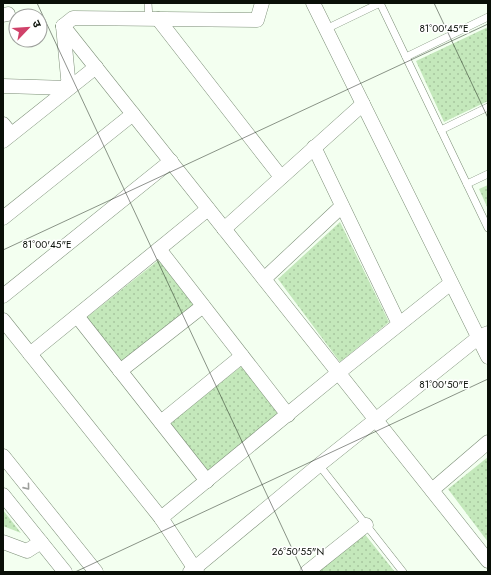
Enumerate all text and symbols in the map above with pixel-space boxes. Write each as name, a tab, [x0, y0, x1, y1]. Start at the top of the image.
north arrow	[8, 8, 48, 48]
text: उ	[28, 17, 46, 31]
text: 81°00'45"E	[419, 21, 469, 36]
text: 81°00'45"E	[22, 237, 72, 252]
text: 81°00'50"E	[419, 377, 469, 392]
one-way arrow	[23, 482, 30, 489]
text: 26°50'55"N	[272, 544, 324, 559]

